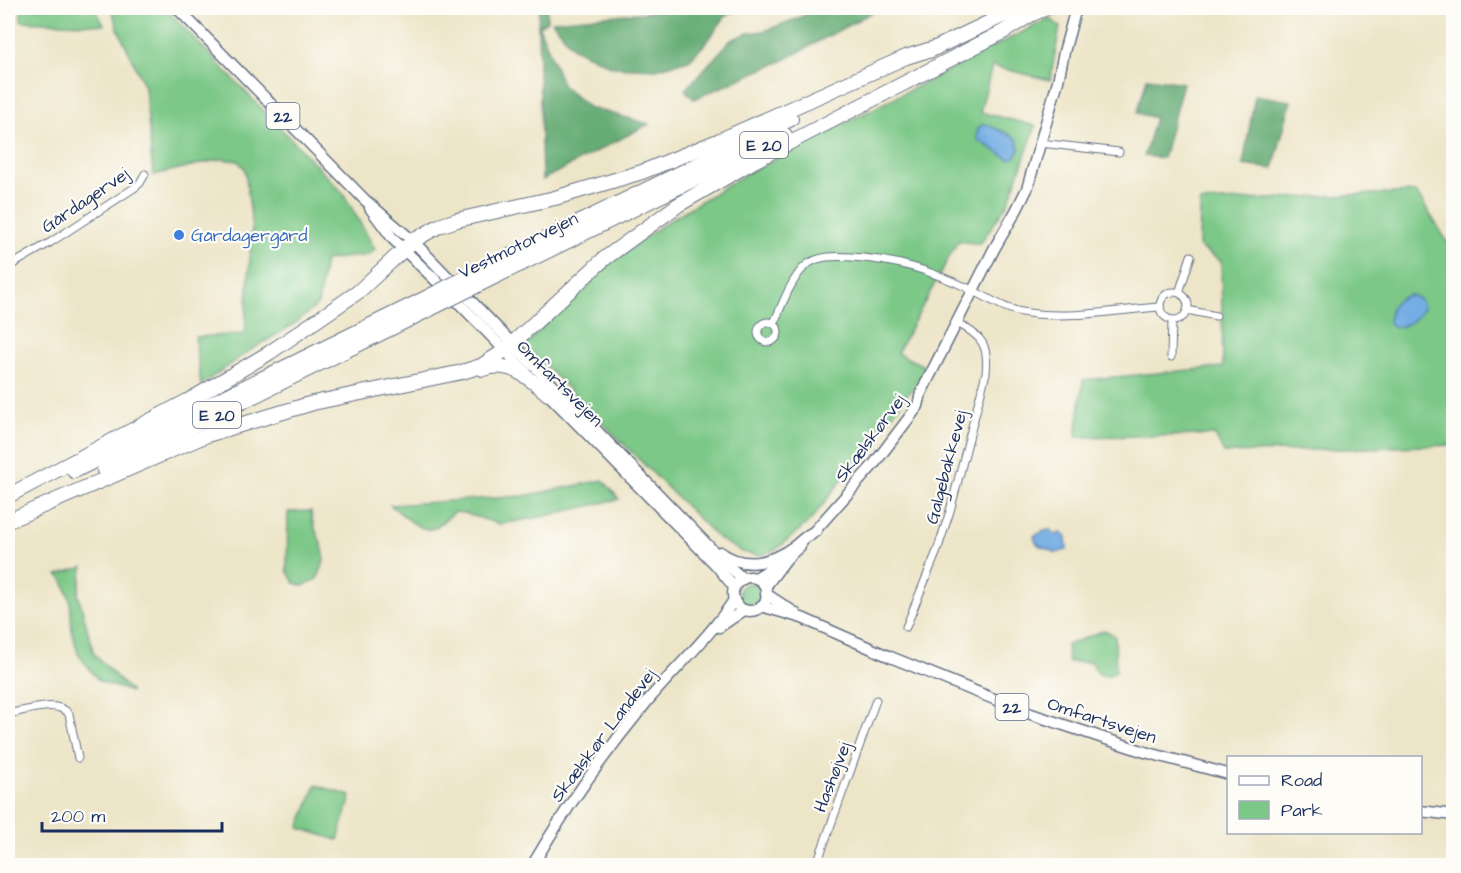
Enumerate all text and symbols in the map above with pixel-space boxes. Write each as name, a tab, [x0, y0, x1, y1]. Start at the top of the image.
road number: 22	[266, 103, 300, 129]
road number: E 20	[740, 132, 788, 158]
street label: Gårdagervej	[36, 161, 135, 240]
street label: Vestmotorvejen	[454, 206, 582, 285]
place label: Gårdagergård	[191, 223, 308, 249]
marker: Gårdagergård	[172, 228, 186, 242]
street label: Omfartsvejen	[511, 335, 608, 432]
street label: Skælskørvej	[829, 388, 912, 488]
road number: E 20	[193, 402, 241, 428]
street label: Galgebakkevej	[919, 407, 975, 527]
street label: Skælskør Landevej	[545, 663, 662, 807]
street label: Omfartsvejen	[1044, 691, 1160, 750]
road number: 22	[996, 694, 1028, 720]
street label: Hashøjvej	[808, 738, 858, 816]
legend	[1227, 756, 1422, 834]
text: Road	[1281, 768, 1322, 793]
scale bar	[42, 795, 222, 833]
text: Park	[1281, 798, 1323, 823]
text: 200 m	[51, 804, 105, 829]

